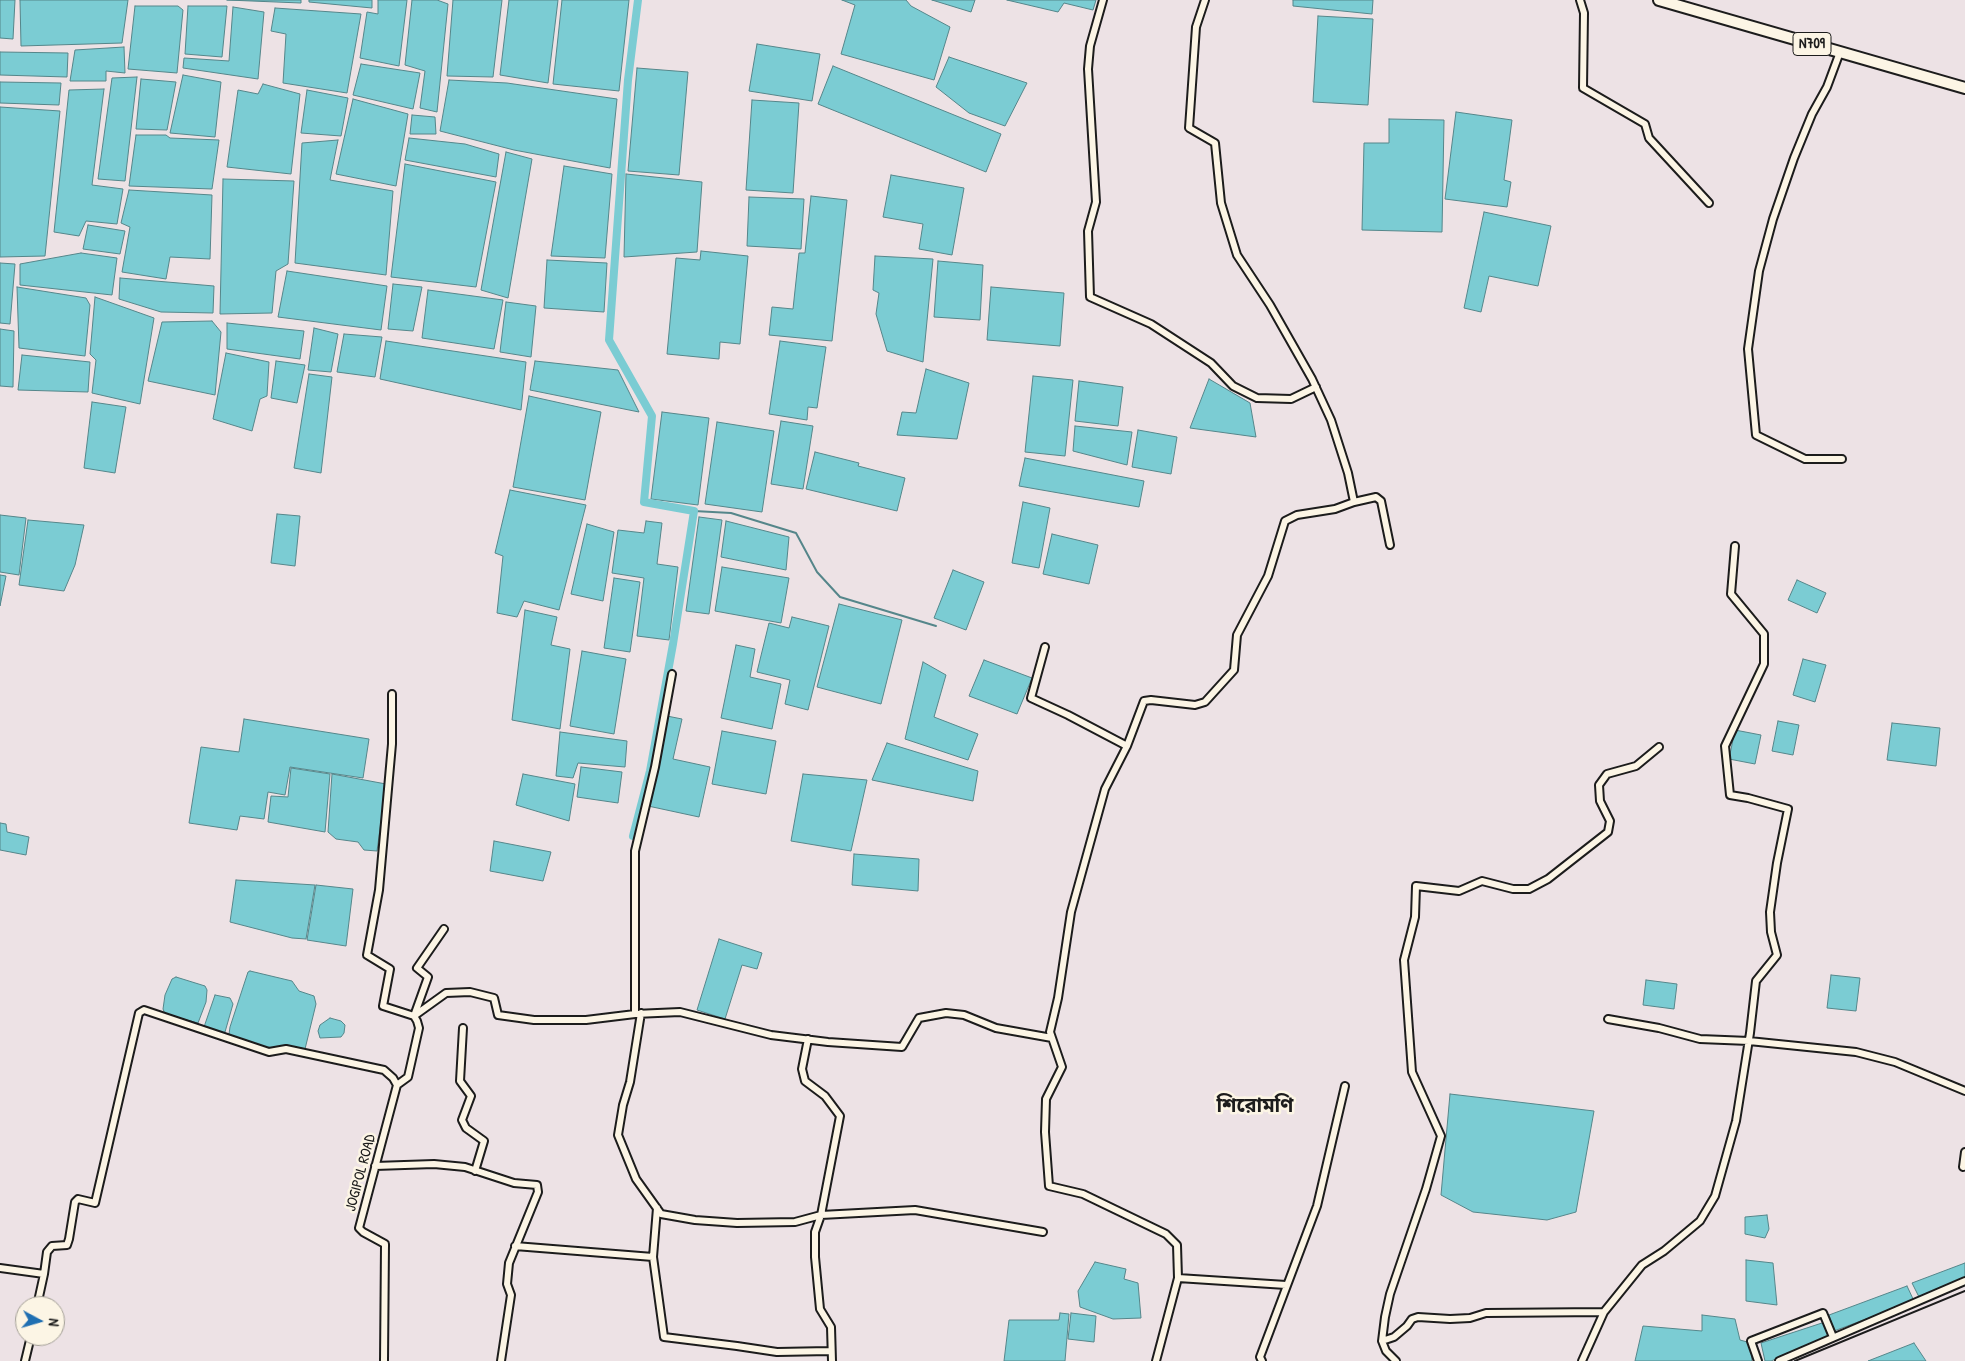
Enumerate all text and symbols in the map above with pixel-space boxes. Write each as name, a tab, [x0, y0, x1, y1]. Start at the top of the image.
road number: N709	[1793, 33, 1831, 56]
district label: শিরোমণি	[1217, 1095, 1293, 1119]
street label: JOGIPOL ROAD	[342, 1133, 380, 1213]
north arrow	[15, 1296, 65, 1346]
text: N	[45, 1318, 64, 1327]

